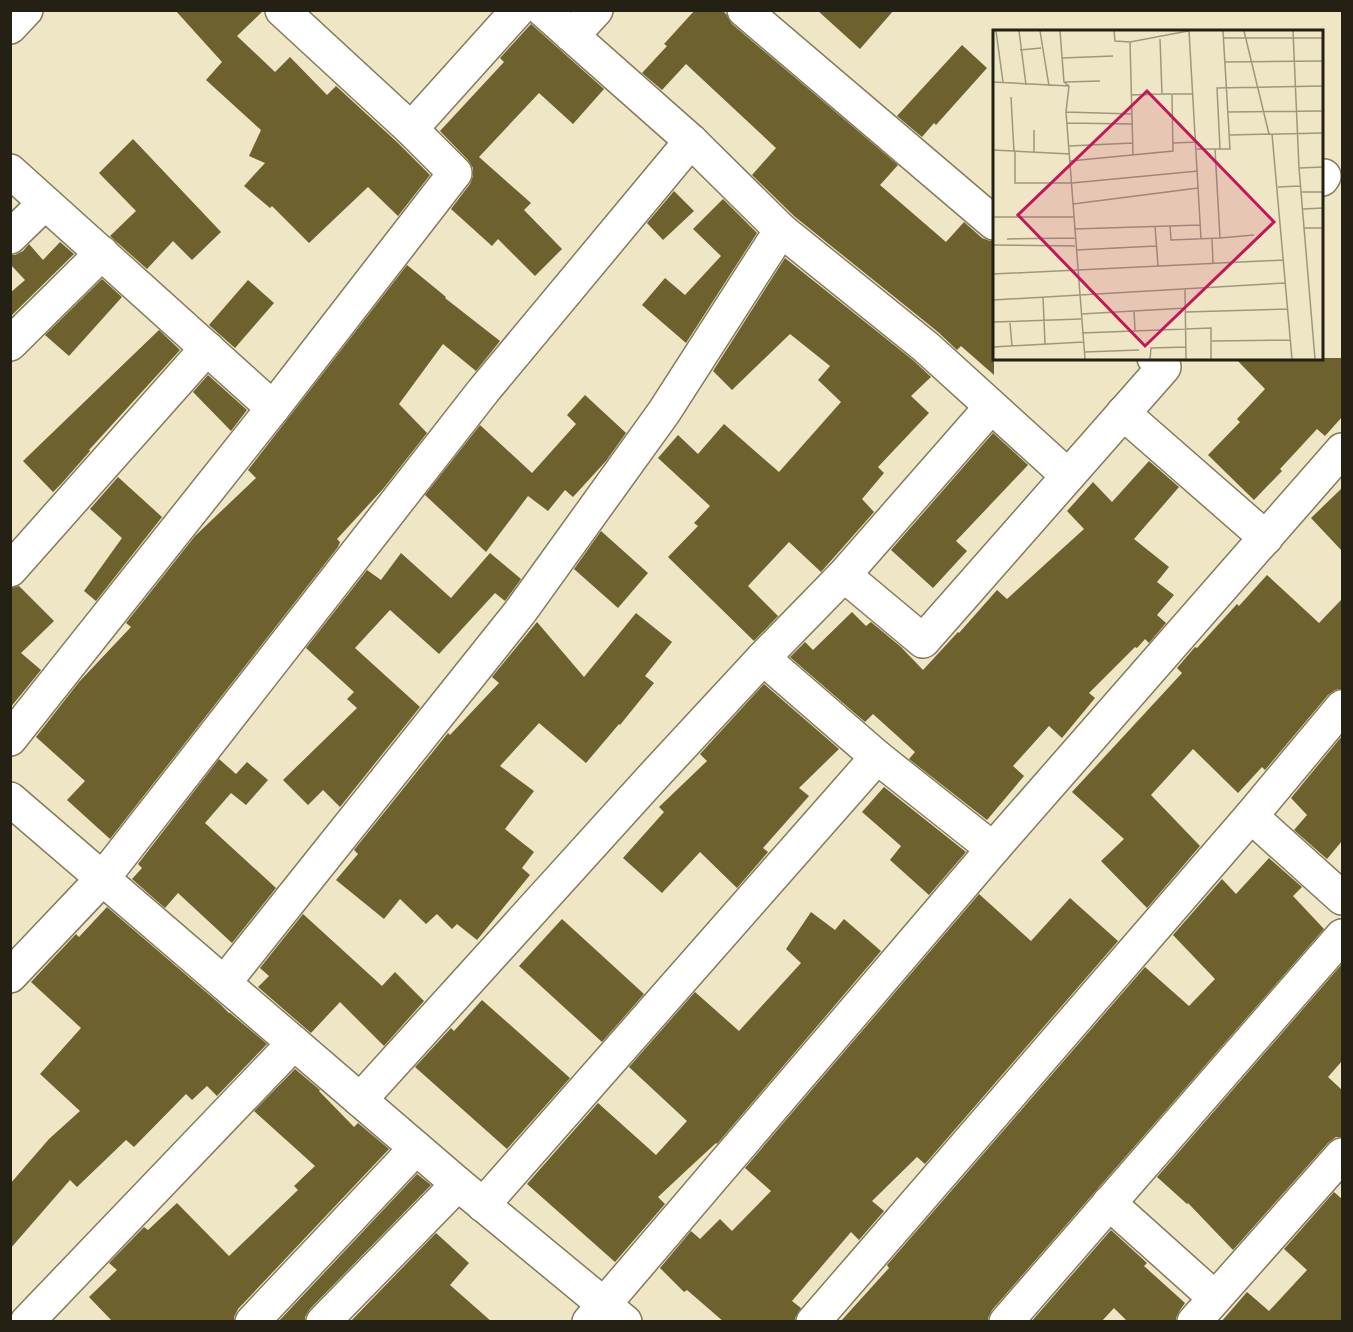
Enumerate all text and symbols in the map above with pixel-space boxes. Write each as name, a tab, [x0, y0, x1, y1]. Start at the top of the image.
inset map	[993, 30, 1323, 360]

